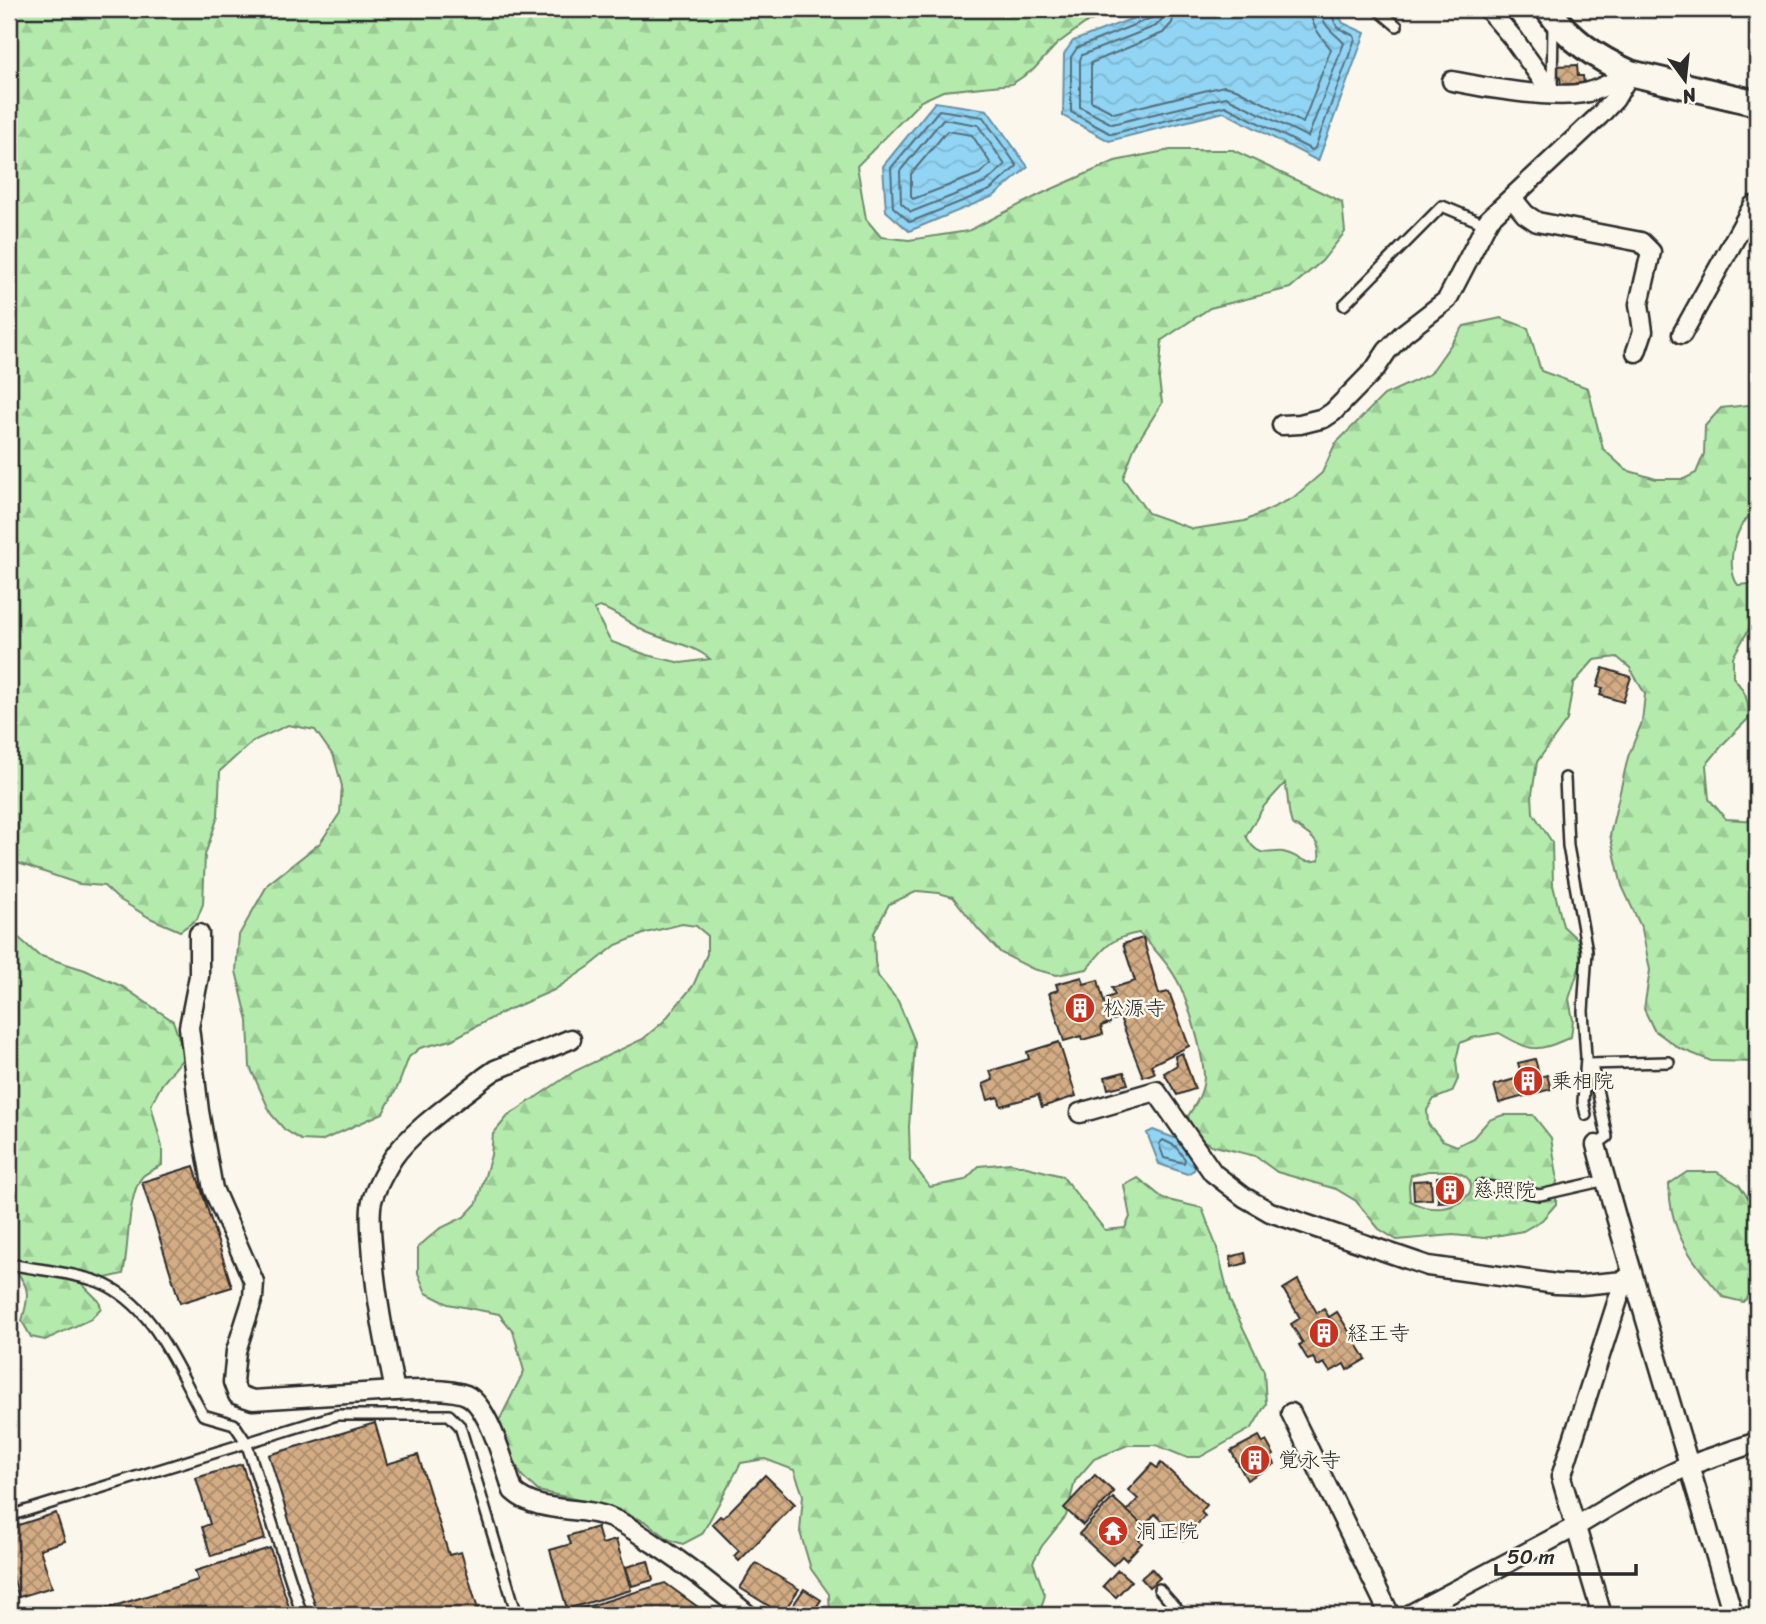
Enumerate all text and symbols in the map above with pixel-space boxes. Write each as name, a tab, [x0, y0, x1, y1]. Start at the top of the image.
north arrow	[1650, 46, 1720, 116]
text: N	[1678, 78, 1701, 114]
place label: 松源寺	[1103, 989, 1166, 1027]
building icon: 松源寺	[1063, 991, 1097, 1025]
place label: 乗相院	[1551, 1062, 1614, 1100]
building icon: 乗相院	[1511, 1064, 1545, 1098]
place label: 慈照院	[1473, 1171, 1536, 1209]
building icon: 慈照院	[1433, 1173, 1467, 1207]
place label: 経王寺	[1347, 1314, 1410, 1352]
building icon: 経王寺	[1307, 1316, 1341, 1350]
place label: 覚永寺	[1278, 1441, 1341, 1479]
building icon: 覚永寺	[1238, 1443, 1272, 1477]
place label: 洞正院	[1136, 1512, 1199, 1550]
temple icon: 洞正院	[1096, 1514, 1130, 1548]
scale bar	[1496, 1533, 1636, 1577]
text: 50 m	[1507, 1538, 1555, 1576]

